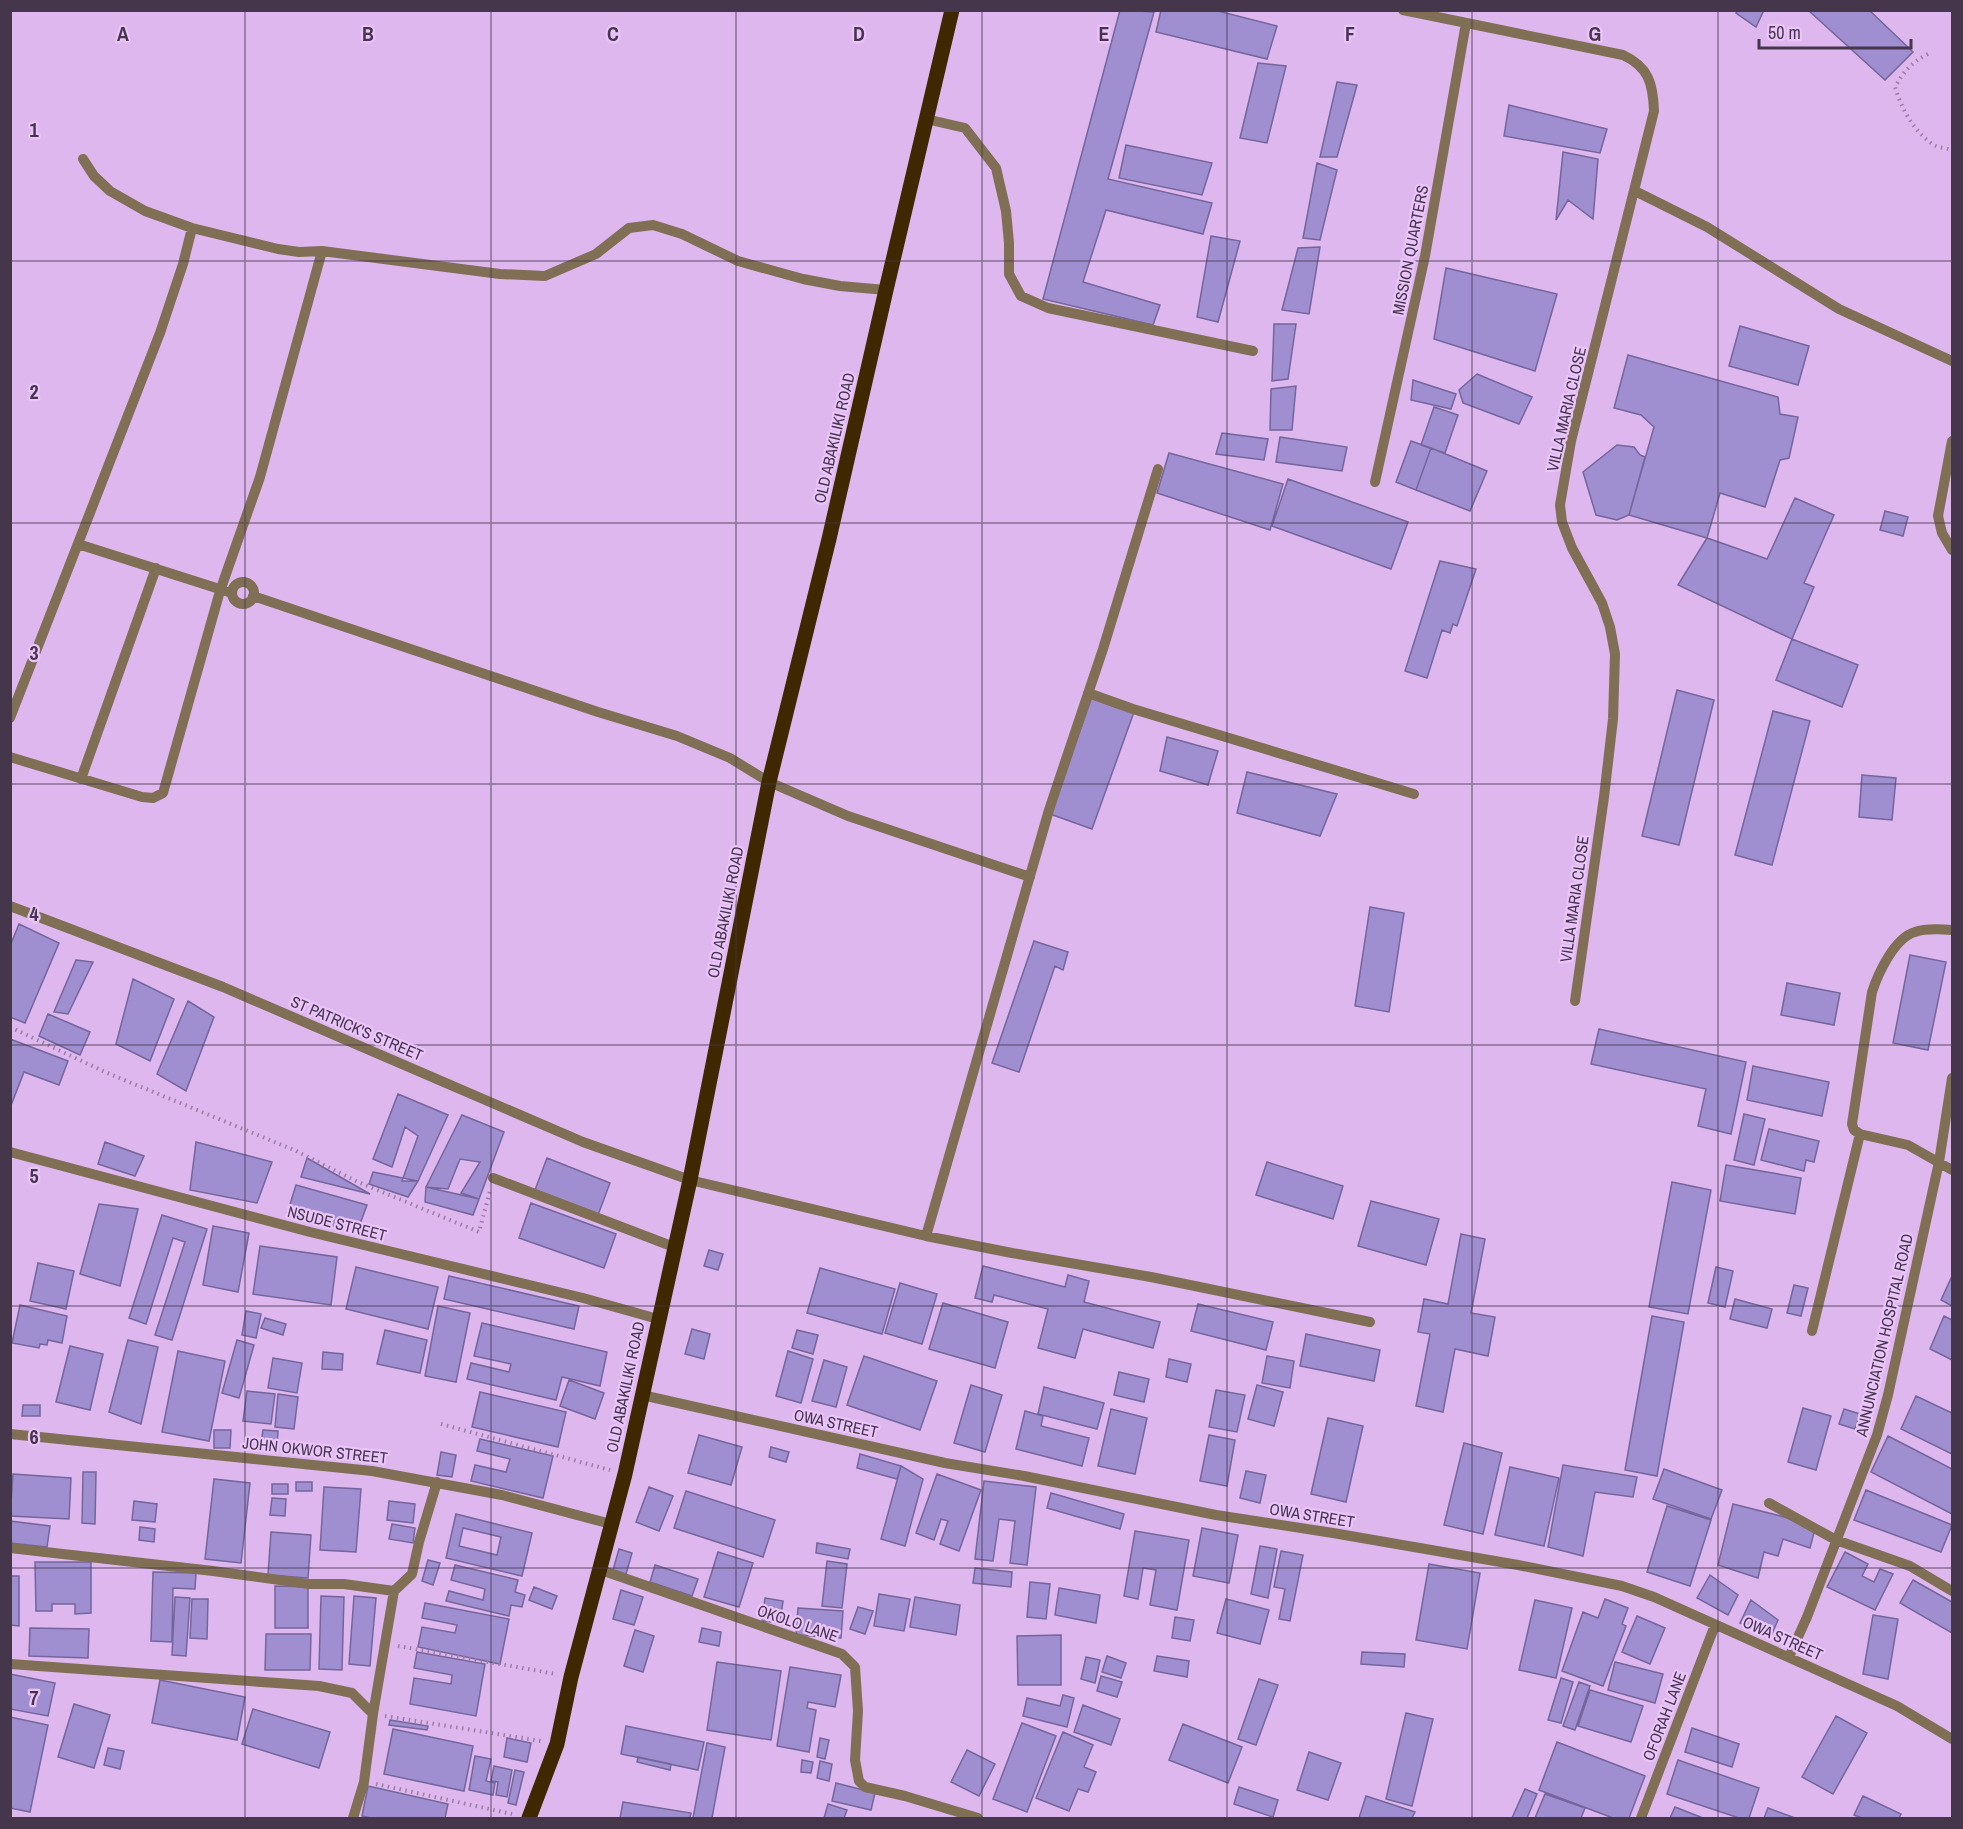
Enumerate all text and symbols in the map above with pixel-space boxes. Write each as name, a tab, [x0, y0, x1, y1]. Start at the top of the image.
scale bar	[1759, 12, 1910, 50]
text: A	[117, 20, 129, 47]
text: B	[362, 20, 374, 47]
text: C	[607, 20, 619, 47]
text: D	[853, 20, 865, 47]
text: E	[1099, 20, 1110, 47]
text: F	[1345, 20, 1355, 47]
text: G	[1589, 20, 1601, 47]
text: 50 m	[1768, 20, 1801, 45]
text: 1	[29, 116, 39, 143]
street label: MISSION QUARTERS	[1387, 183, 1433, 317]
street label: VILLA MARIA CLOSE	[1541, 344, 1591, 474]
street label: OLD ABAKILIKI ROAD	[808, 371, 860, 505]
text: 2	[29, 378, 39, 405]
text: 3	[29, 639, 39, 666]
street label: VILLA MARIA CLOSE	[1554, 834, 1594, 964]
street label: OLD ABAKILIKI ROAD	[701, 844, 749, 980]
text: 4	[29, 900, 39, 927]
street label: ST PATRICK'S STREET	[287, 990, 427, 1066]
text: 5	[29, 1162, 39, 1189]
street label: NSUDE STREET	[285, 1200, 389, 1246]
street label: ANNUNCIATION HOSPITAL ROAD	[1850, 1231, 1918, 1440]
street label: OLD ABAKILIKI ROAD	[600, 1319, 650, 1455]
street label: OWA STREET	[792, 1403, 880, 1443]
text: 6	[29, 1423, 39, 1450]
street label: JOHN OKWOR STREET	[241, 1431, 389, 1469]
street label: OWA STREET	[1268, 1497, 1356, 1533]
street label: OKOLO LANE	[754, 1599, 842, 1647]
street label: OWA STREET	[1739, 1611, 1827, 1665]
street label: OFORAH LANE	[1637, 1668, 1691, 1764]
text: 7	[29, 1684, 39, 1711]

